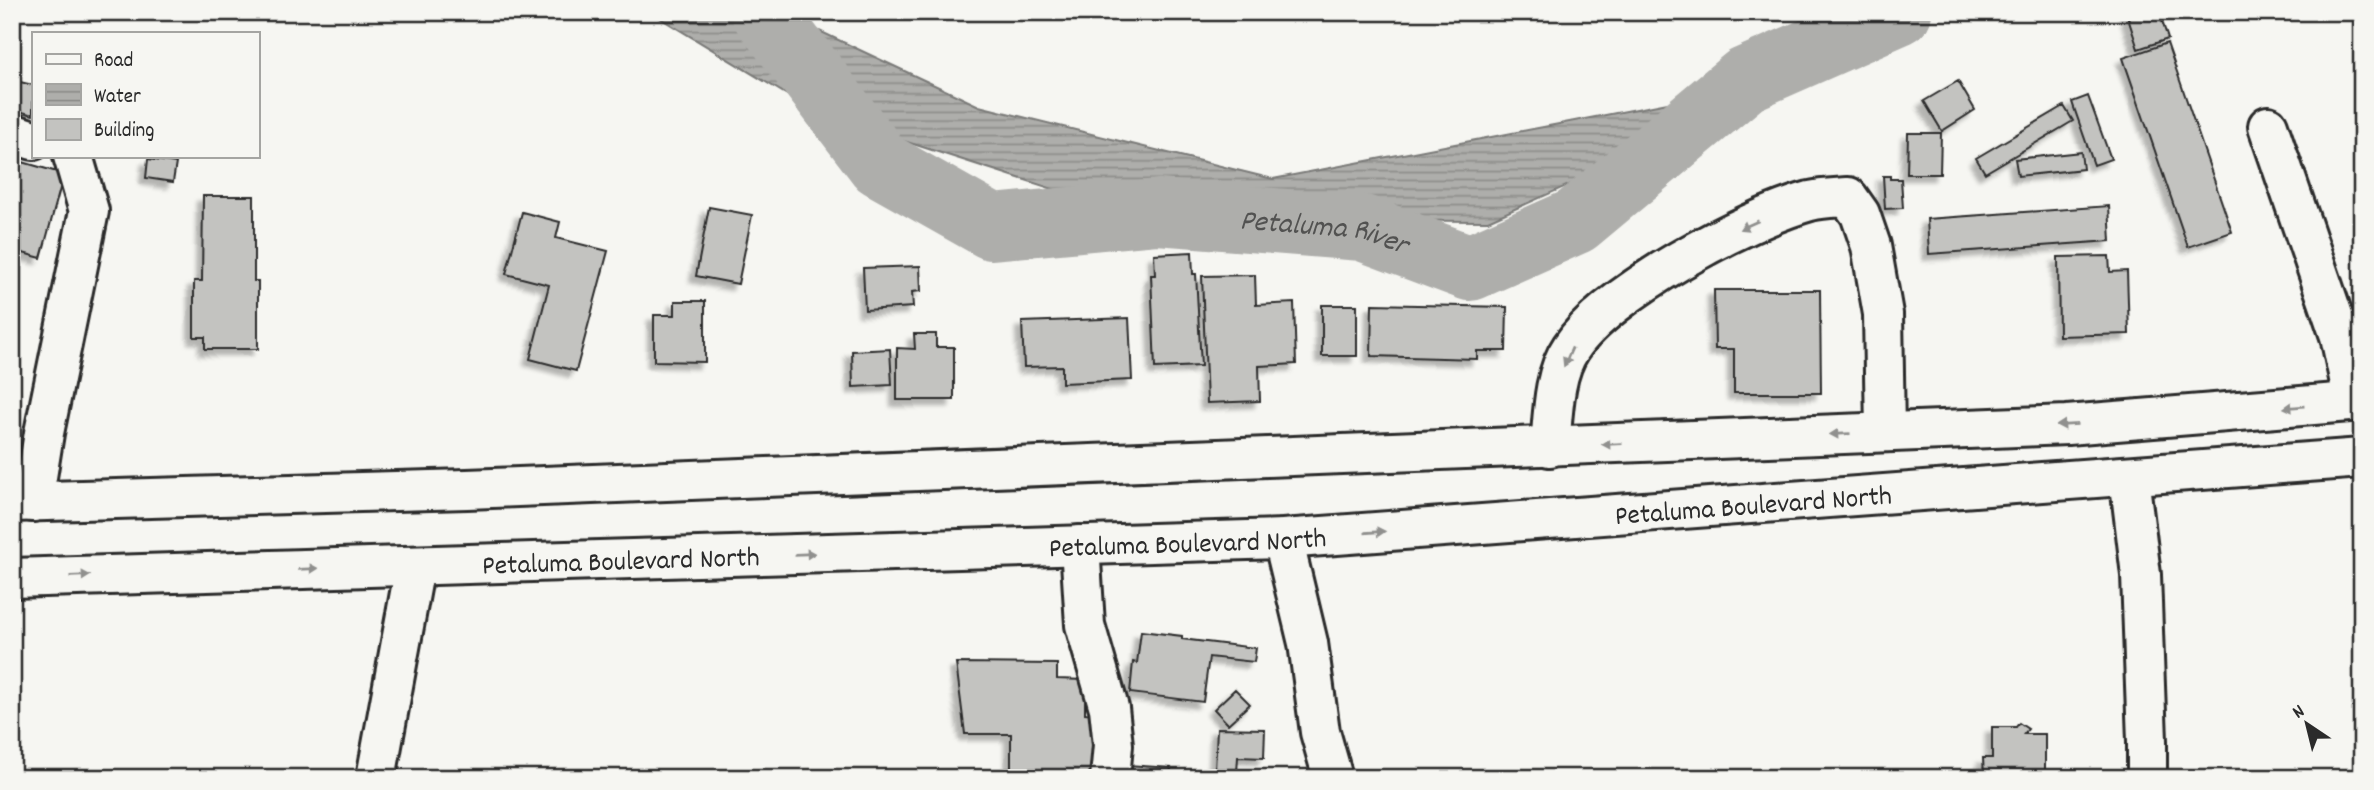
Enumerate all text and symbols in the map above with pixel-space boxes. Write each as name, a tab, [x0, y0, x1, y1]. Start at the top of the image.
legend	[32, 32, 259, 158]
text: Road	[94, 47, 133, 77]
text: Water	[94, 83, 141, 113]
text: Building	[94, 117, 154, 147]
water label: Petaluma River	[1238, 201, 1416, 270]
one-way arrow	[1738, 220, 1759, 231]
one-way arrow	[1562, 347, 1574, 367]
one-way arrow	[2283, 402, 2305, 413]
one-way arrow	[2056, 420, 2078, 431]
one-way arrow	[1828, 429, 1850, 440]
one-way arrow	[1601, 438, 1623, 449]
street label: Petaluma Boulevard North	[1614, 478, 1893, 539]
street label: Petaluma Boulevard North	[1048, 521, 1328, 571]
one-way arrow	[1364, 526, 1386, 537]
street label: Petaluma Boulevard North	[482, 540, 760, 589]
one-way arrow	[794, 548, 816, 560]
one-way arrow	[297, 564, 319, 575]
one-way arrow	[70, 570, 92, 582]
north arrow	[2272, 688, 2342, 758]
text: N	[2288, 699, 2311, 727]

